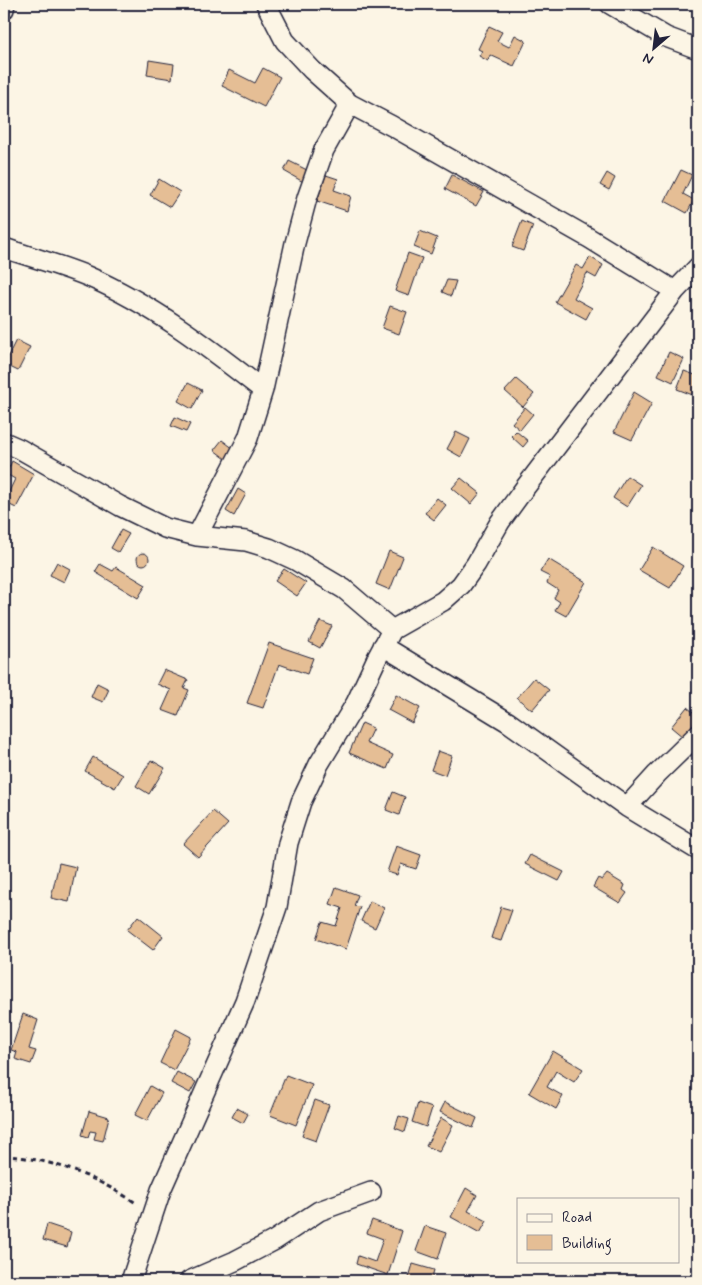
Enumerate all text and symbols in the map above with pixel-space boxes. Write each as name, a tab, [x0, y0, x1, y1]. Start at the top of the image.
north arrow	[630, 22, 680, 72]
text: N	[640, 48, 657, 69]
legend	[517, 1198, 680, 1262]
text: Road	[562, 1208, 592, 1228]
text: Building	[562, 1234, 612, 1255]

